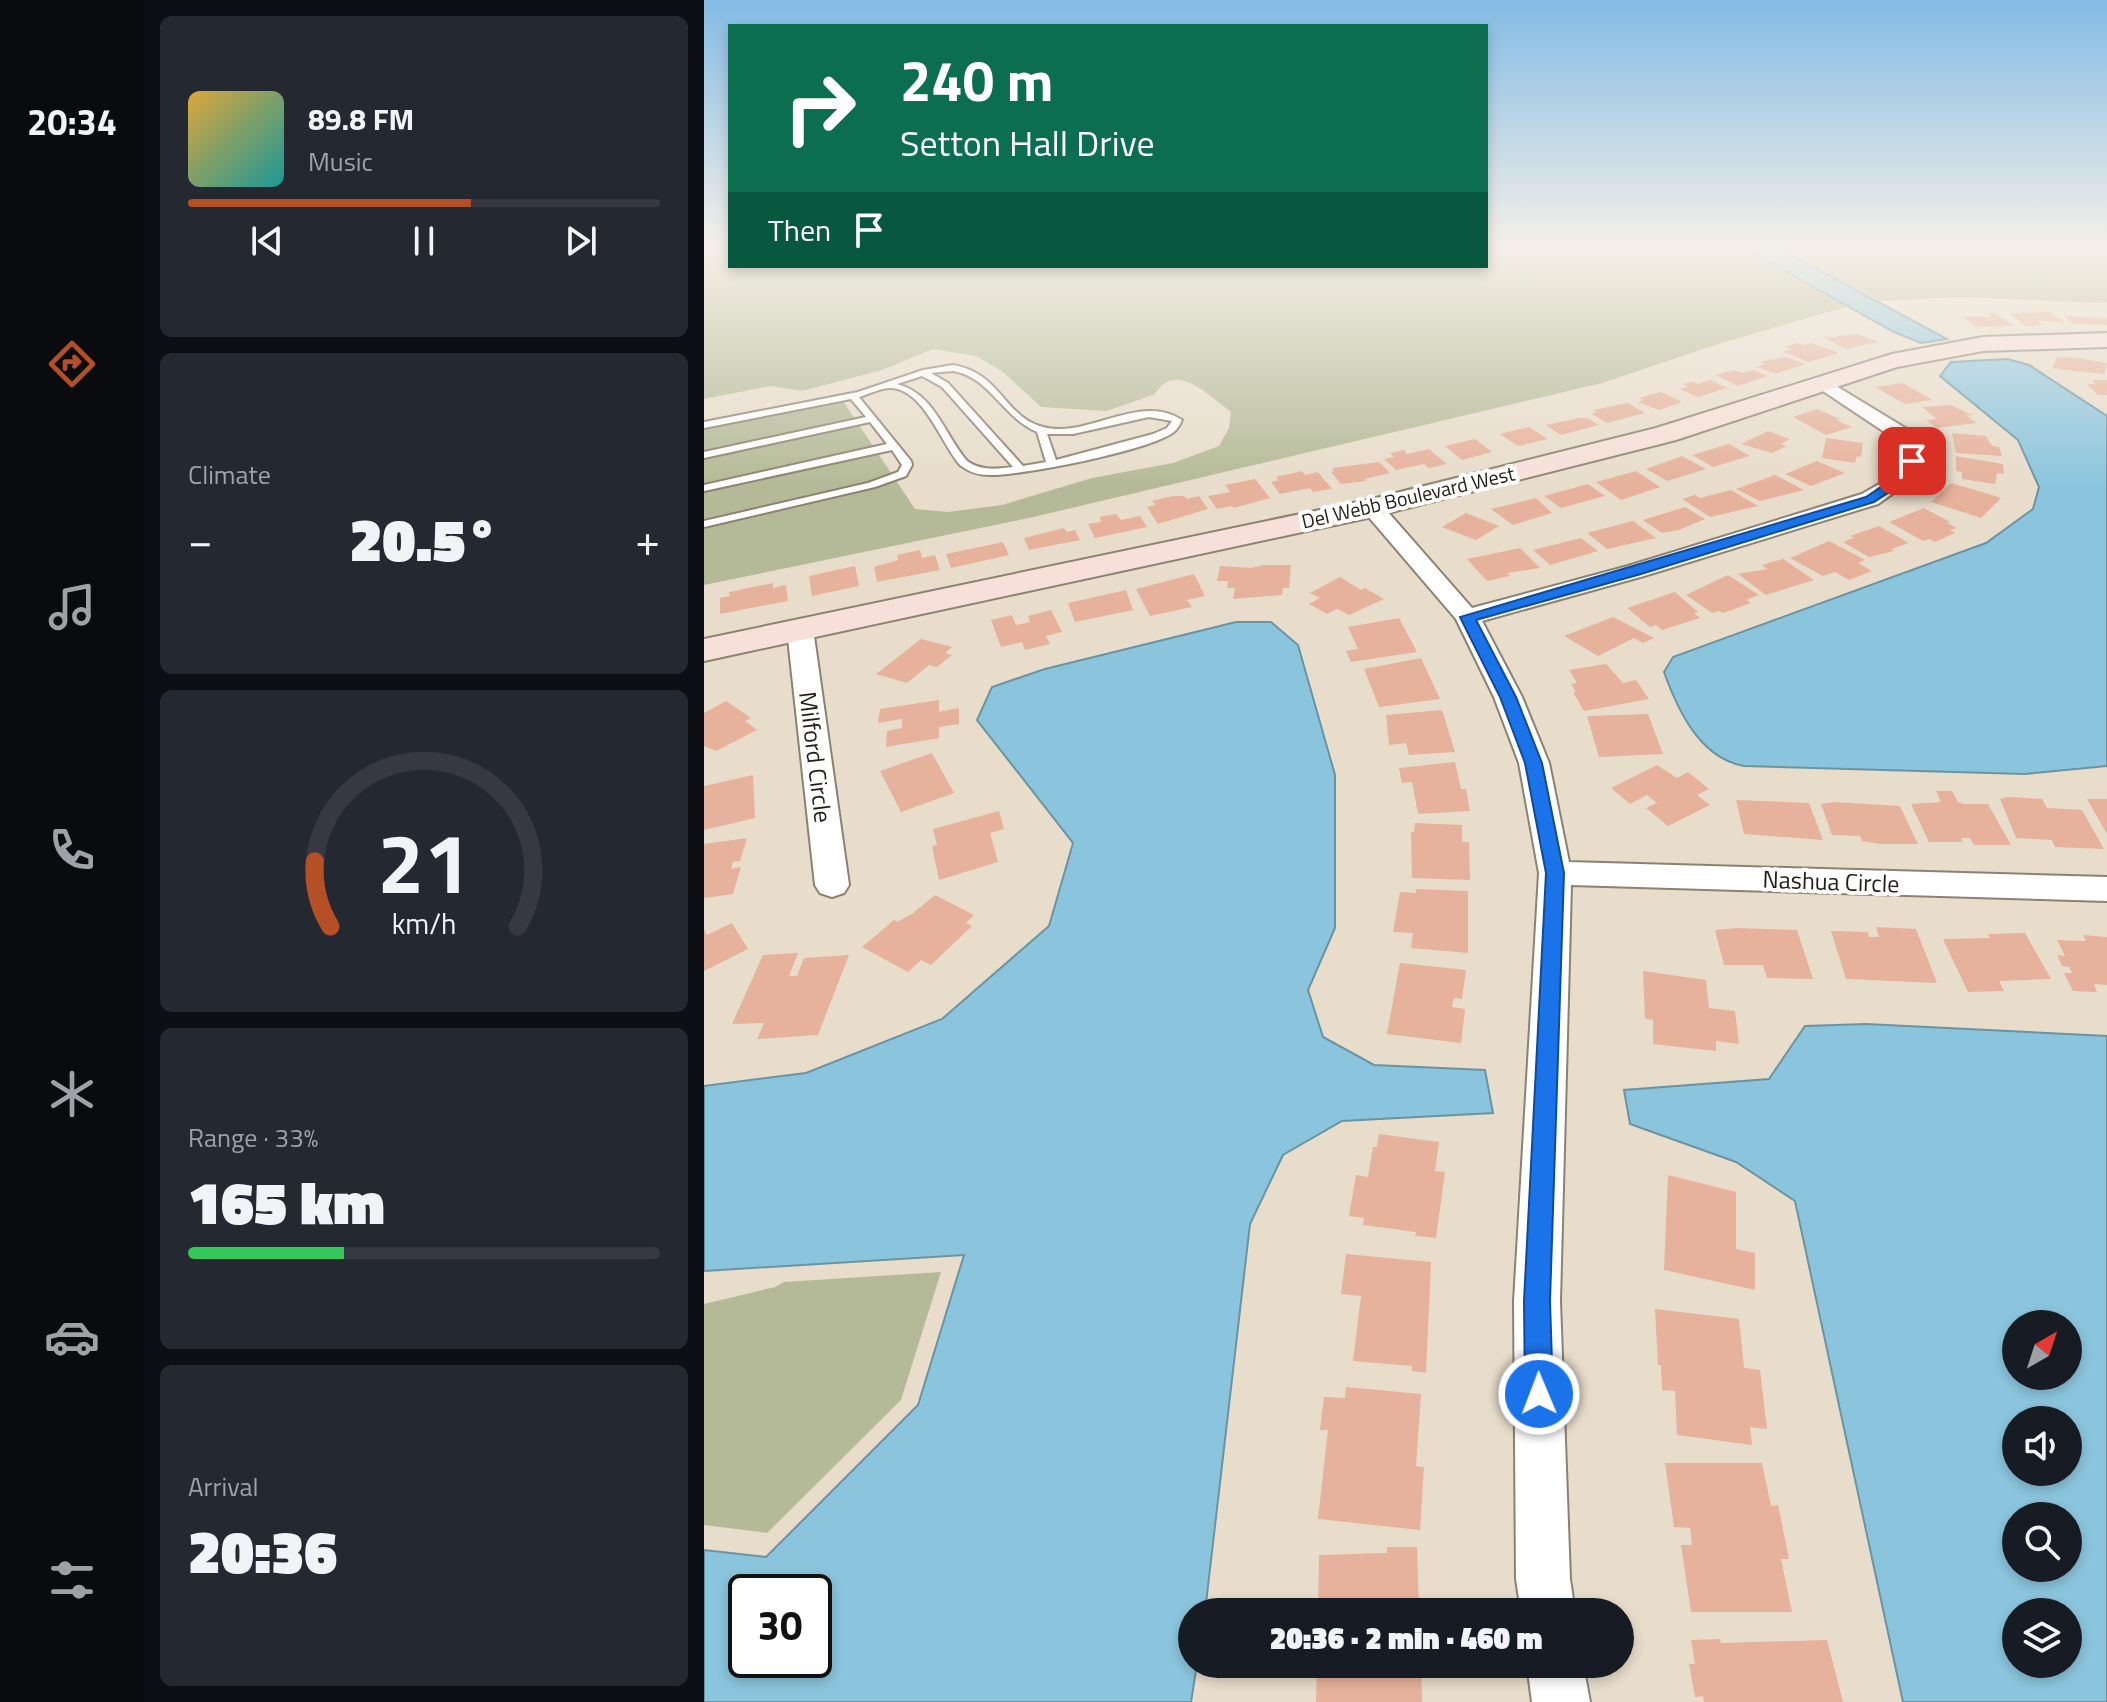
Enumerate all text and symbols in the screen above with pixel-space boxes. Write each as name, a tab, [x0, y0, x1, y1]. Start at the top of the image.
text: 240 m	[900, 38, 1053, 123]
icon: right	[768, 56, 872, 160]
text: 20:34	[27, 94, 117, 149]
text: 89.8 FM	[308, 96, 414, 142]
text: Setton Hall Drive	[900, 115, 1155, 170]
text: Music	[308, 142, 373, 181]
text: Then	[768, 207, 831, 253]
icon: arrive	[847, 208, 891, 252]
icon: previous	[245, 219, 289, 263]
icon: pause	[402, 219, 446, 263]
icon: next	[559, 219, 603, 263]
icon: directions	[44, 336, 100, 392]
pin	[1878, 427, 1946, 495]
icon: arrive	[1890, 439, 1934, 483]
text: Climate	[188, 455, 271, 494]
street label: Del Webb Boulevard West	[1298, 457, 1518, 537]
text: 20.5°	[350, 493, 498, 584]
text: −	[188, 506, 213, 573]
text: +	[635, 506, 660, 573]
icon: music	[44, 579, 100, 635]
street label: Milford Circle	[790, 689, 842, 825]
text: 21	[377, 799, 471, 925]
icon: phone	[44, 822, 100, 878]
street label: Nashua Circle	[1762, 861, 1900, 901]
text: km/h	[392, 902, 456, 945]
icon: climate	[44, 1066, 100, 1122]
text: Range · 33%	[188, 1118, 318, 1157]
text: 165 km	[188, 1156, 385, 1247]
icon: car	[44, 1309, 100, 1365]
north arrow	[2002, 1310, 2082, 1390]
map controls	[2002, 1310, 2082, 1678]
position arrow	[1497, 1352, 1581, 1436]
button: sound	[2002, 1406, 2082, 1486]
text: Arrival	[188, 1467, 259, 1506]
button: search	[2002, 1502, 2082, 1582]
text: 20:36	[188, 1505, 337, 1596]
icon: filters	[44, 1552, 100, 1608]
speed limit sign: 30	[728, 1574, 832, 1678]
button: layers	[2002, 1598, 2082, 1678]
text: 20:36 · 2 min · 460 m	[1270, 1615, 1542, 1661]

